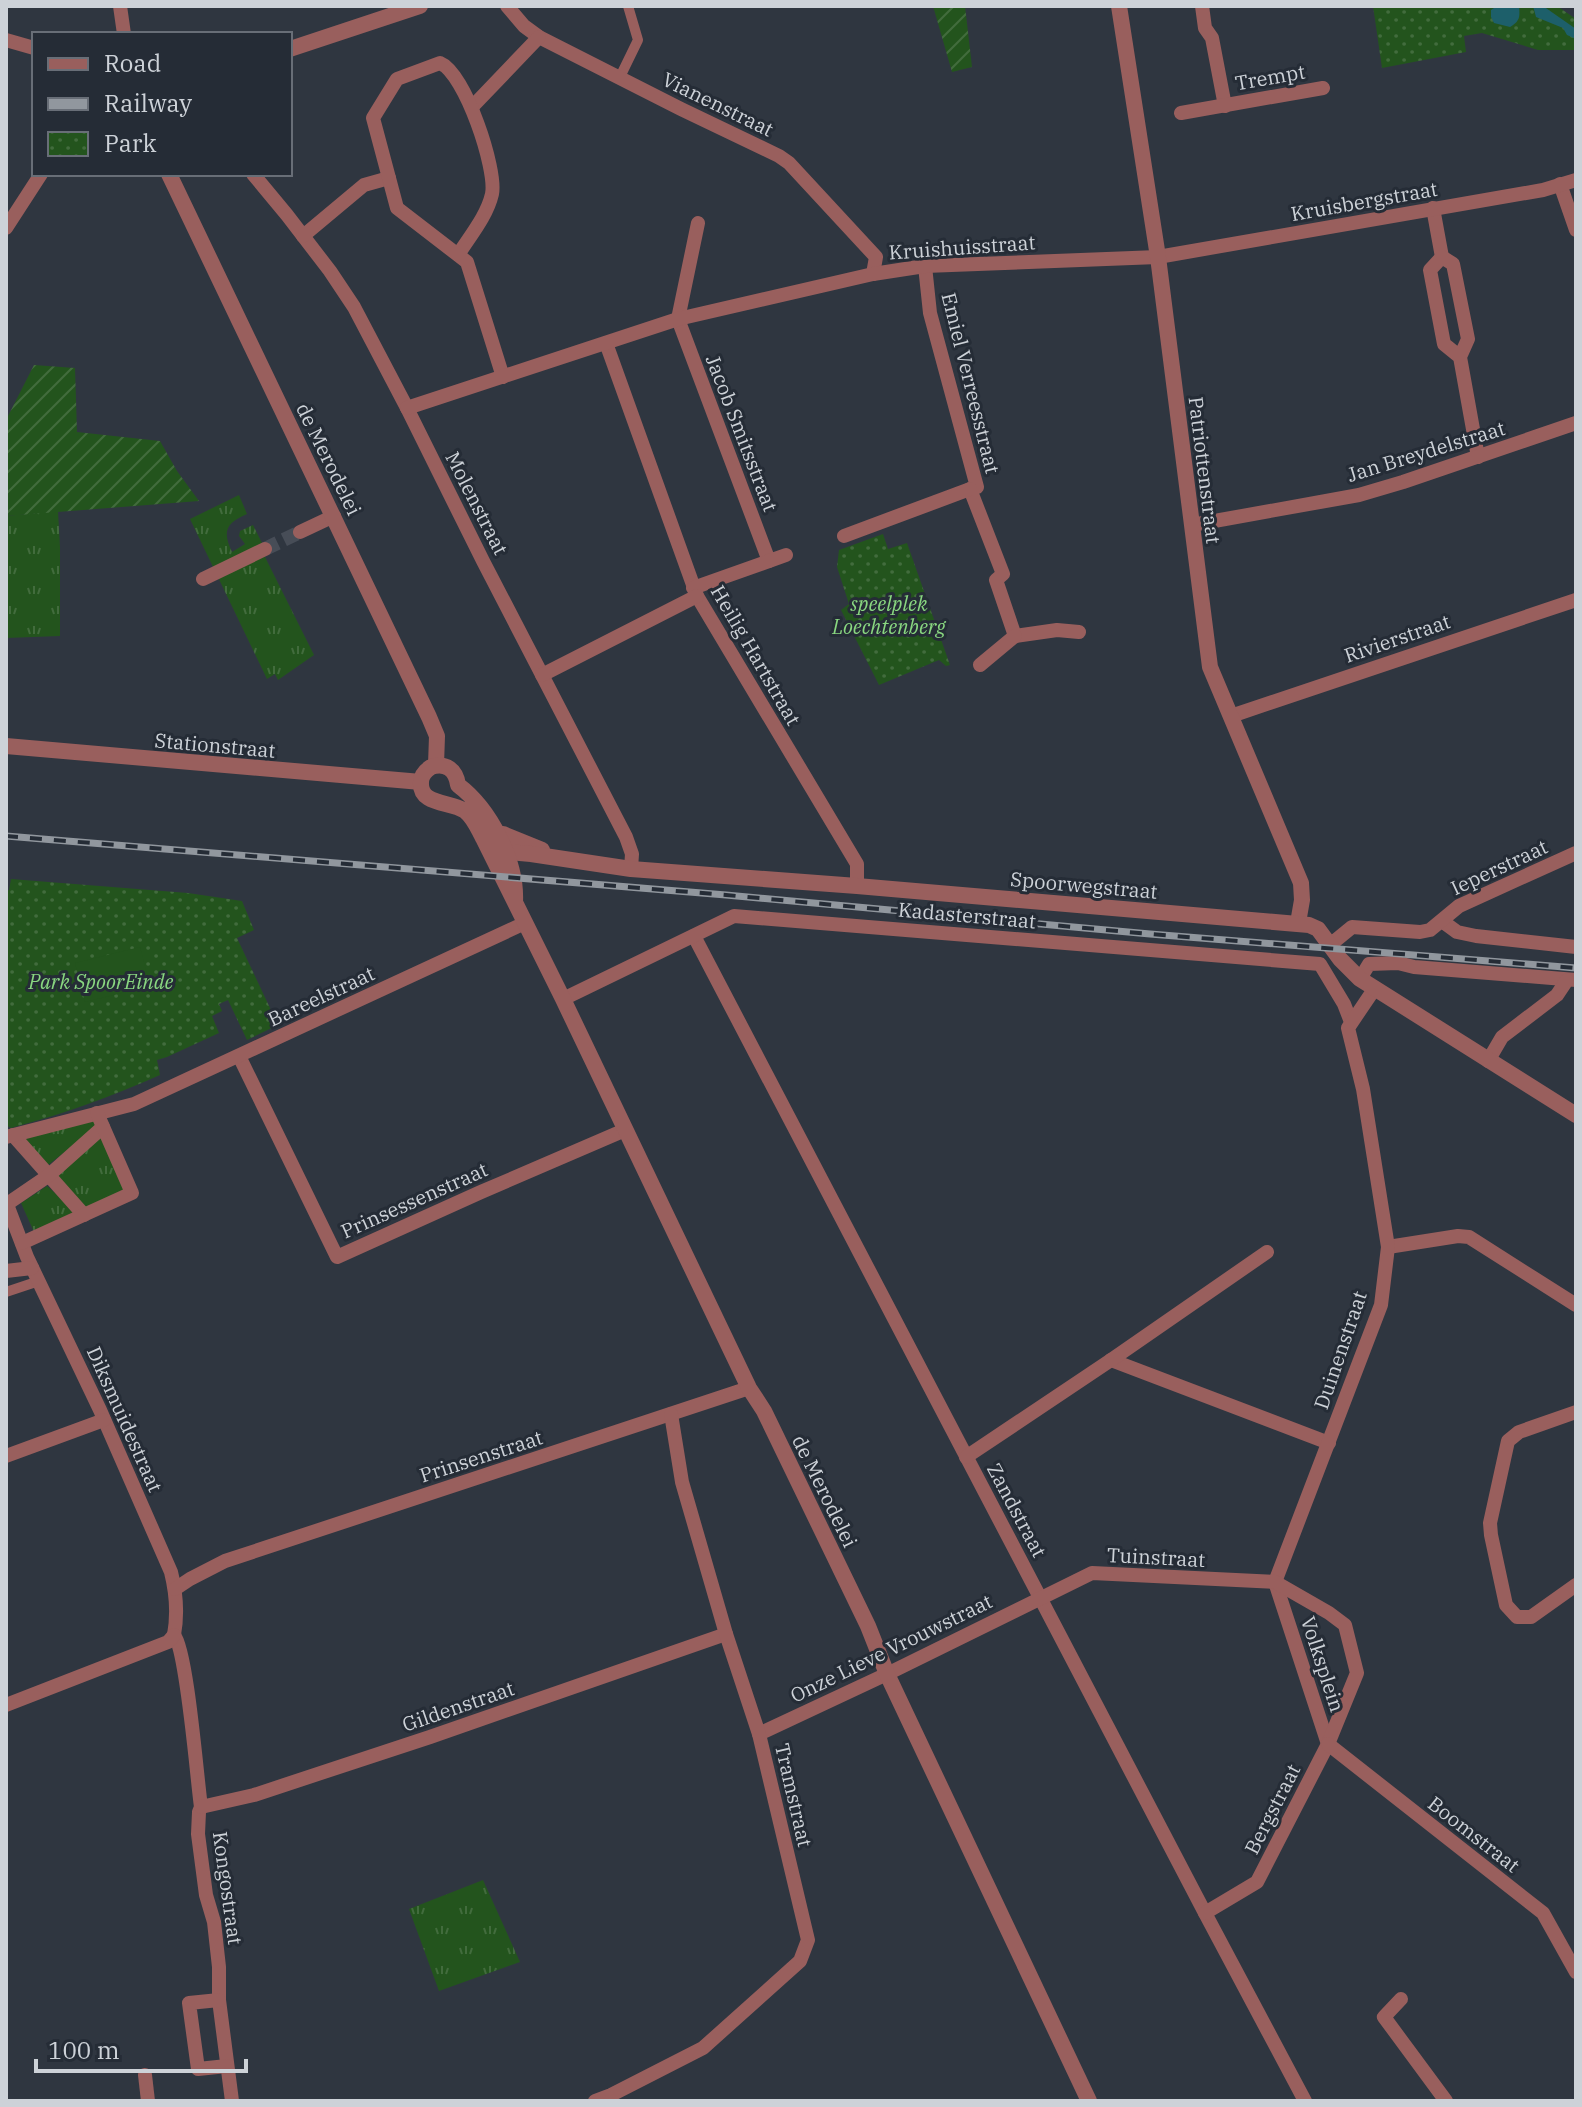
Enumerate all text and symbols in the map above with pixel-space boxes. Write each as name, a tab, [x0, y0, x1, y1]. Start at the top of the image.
legend	[32, 32, 292, 176]
text: Road	[104, 47, 161, 79]
street label: Trempt	[1233, 58, 1307, 96]
street label: Vianenstraat	[658, 65, 778, 143]
text: Railway	[104, 87, 192, 119]
text: Park	[104, 127, 156, 159]
street label: Kruisbergstraat	[1289, 175, 1439, 227]
street label: Kruishuisstraat	[888, 228, 1036, 266]
street label: Emiel Verreesstraat	[935, 290, 1007, 476]
street label: Jacob Smitsstraat	[700, 351, 784, 515]
street label: Patriottenstraat	[1183, 395, 1227, 545]
street label: de Merodelei	[290, 398, 368, 520]
street label: Jan Breydelstraat	[1344, 414, 1508, 488]
street label: Molenstraat	[439, 447, 515, 559]
street label: Heilig Hartstraat	[705, 580, 807, 730]
park label: speelplek Loechtenberg	[831, 590, 946, 640]
street label: Rivierstraat	[1340, 607, 1454, 669]
street label: Stationstraat	[153, 726, 277, 764]
street label: Ieperstraat	[1446, 833, 1552, 901]
street label: Spoorwegstraat	[1009, 865, 1159, 905]
street label: Kadasterstraat	[897, 896, 1037, 934]
street label: Bareelstraat	[263, 959, 379, 1033]
park label: Park SpoorEinde	[28, 968, 174, 995]
street label: Prinsessenstraat	[336, 1156, 492, 1244]
street label: Duinenstraat	[1307, 1287, 1373, 1413]
street label: Diksmuidestraat	[81, 1342, 169, 1496]
street label: Prinsenstraat	[416, 1423, 546, 1489]
street label: de Merodelei	[786, 1430, 864, 1552]
street label: Zandstraat	[981, 1458, 1053, 1562]
street label: Tuinstraat	[1106, 1541, 1206, 1573]
street label: Onze Lieve Vrouwstraat	[785, 1587, 997, 1709]
street label: Volksplein	[1295, 1613, 1351, 1715]
street label: Gildenstraat	[398, 1674, 518, 1738]
street label: Tramstraat	[769, 1740, 819, 1850]
street label: Bergstraat	[1238, 1759, 1306, 1859]
street label: Boomstraat	[1423, 1790, 1525, 1878]
street label: Kongostraat	[207, 1830, 249, 1946]
scale bar	[36, 2023, 246, 2073]
text: 100 m	[48, 2034, 120, 2066]

